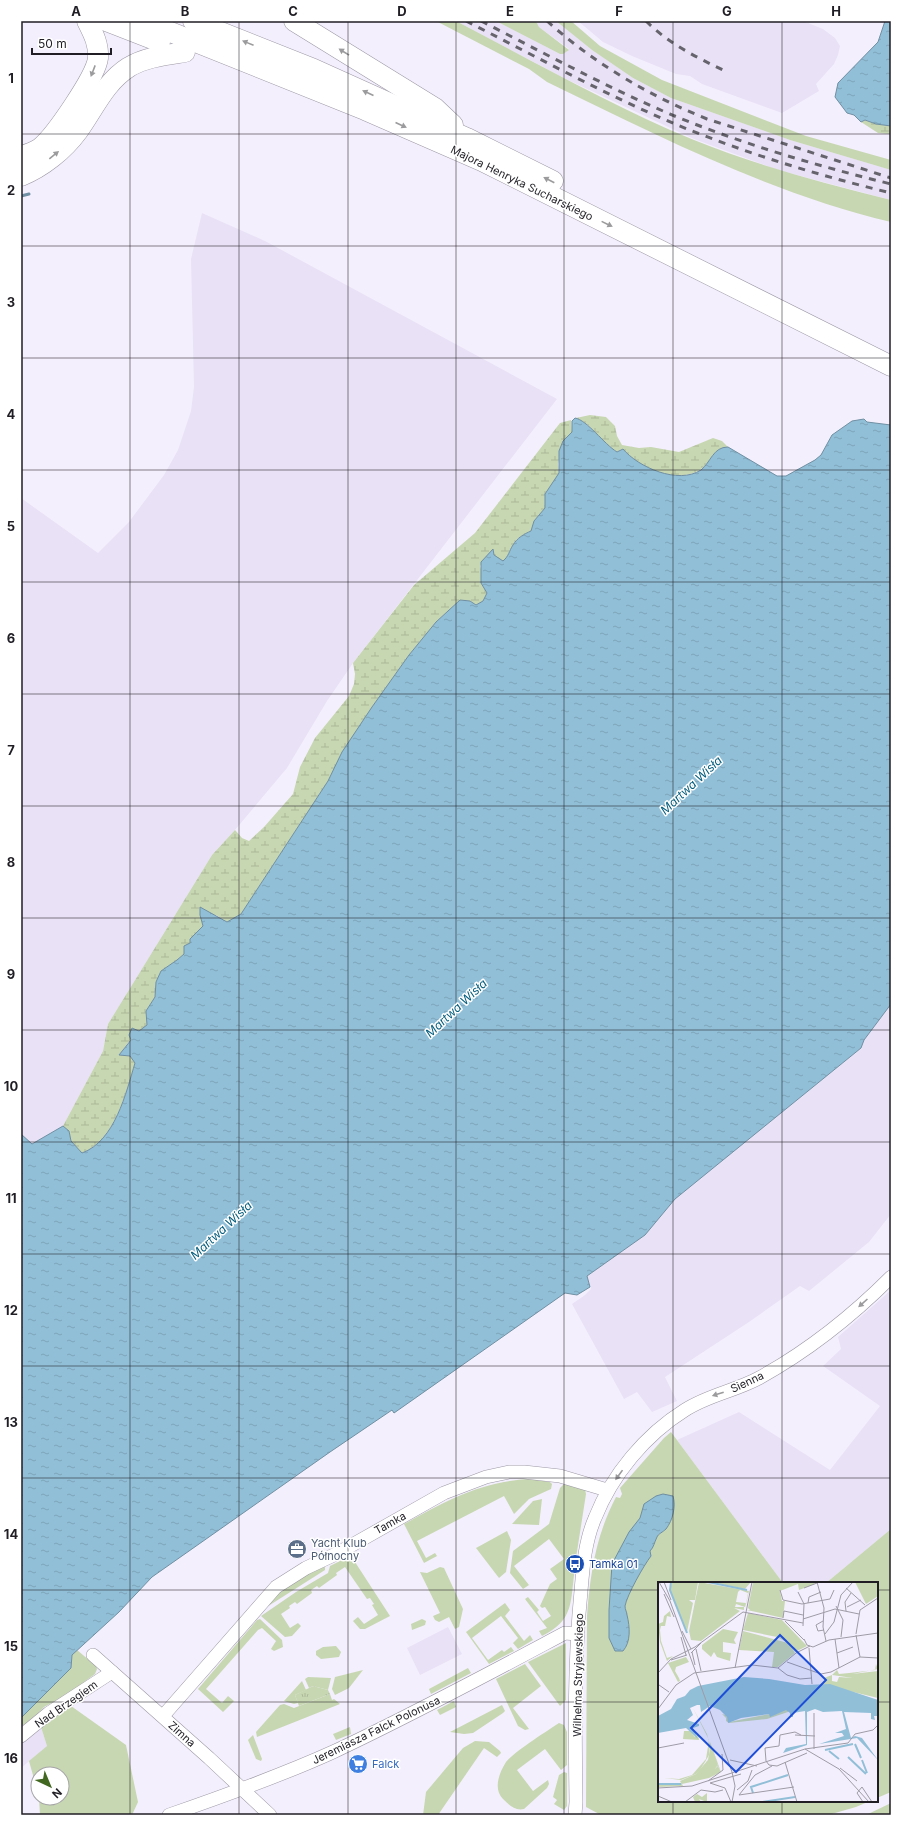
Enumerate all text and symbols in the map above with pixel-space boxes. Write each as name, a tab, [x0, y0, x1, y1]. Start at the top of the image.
text: A	[71, 3, 81, 19]
text: B	[181, 3, 190, 19]
text: C	[288, 3, 298, 19]
text: D	[397, 3, 407, 19]
text: E	[506, 3, 514, 19]
text: F	[615, 3, 623, 19]
text: G	[722, 3, 732, 19]
text: H	[831, 3, 841, 19]
scale bar	[32, 30, 111, 56]
text: 50 m	[38, 36, 67, 51]
one-way arrow	[242, 39, 254, 45]
one-way arrow	[339, 48, 349, 56]
one-way arrow	[90, 65, 96, 77]
text: 1	[8, 70, 14, 86]
one-way arrow	[363, 90, 374, 96]
one-way arrow	[395, 123, 407, 129]
street label: Majora Henryka Sucharskiego	[449, 142, 596, 224]
one-way arrow	[48, 151, 59, 160]
one-way arrow	[544, 176, 555, 183]
text: 2	[7, 182, 15, 198]
one-way arrow	[601, 221, 612, 227]
text: 3	[7, 294, 15, 310]
text: 4	[7, 406, 16, 422]
text: 5	[7, 518, 15, 534]
text: 6	[7, 630, 15, 646]
text: 7	[7, 742, 15, 758]
water label: Martwa Wisła	[657, 753, 725, 817]
text: 8	[7, 854, 15, 870]
text: 9	[7, 966, 15, 982]
water label: Martwa Wisła	[422, 976, 490, 1040]
text: 10	[4, 1078, 18, 1094]
text: 11	[5, 1190, 17, 1206]
water label: Martwa Wisła	[187, 1198, 255, 1262]
one-way arrow	[857, 1299, 868, 1308]
text: 12	[4, 1302, 18, 1318]
street label: Sienna	[728, 1368, 766, 1396]
one-way arrow	[712, 1392, 724, 1398]
text: 13	[4, 1414, 18, 1430]
one-way arrow	[615, 1469, 623, 1480]
street label: Tamka	[372, 1509, 408, 1537]
text: 14	[4, 1526, 18, 1542]
place label: Yacht Klub Północny	[311, 1536, 367, 1563]
office icon: Yacht Klub Północny	[286, 1538, 308, 1560]
bus stop icon: Tamka 01	[564, 1553, 586, 1575]
place label: Tamka 01	[589, 1557, 638, 1571]
inset map	[658, 1582, 878, 1802]
street label: Wilhelma Stryjewskiego	[570, 1613, 586, 1737]
text: 15	[4, 1638, 18, 1654]
street label: Nad Brzegiem	[32, 1677, 100, 1731]
street label: Jeremiasza Falck Polonusa	[310, 1693, 442, 1767]
street label: Zimna	[165, 1718, 199, 1750]
text: 16	[4, 1750, 18, 1766]
supermarket icon: Falck	[347, 1753, 369, 1775]
place label: Falck	[372, 1757, 399, 1771]
north arrow	[30, 1766, 70, 1806]
text: N	[49, 1785, 65, 1801]

